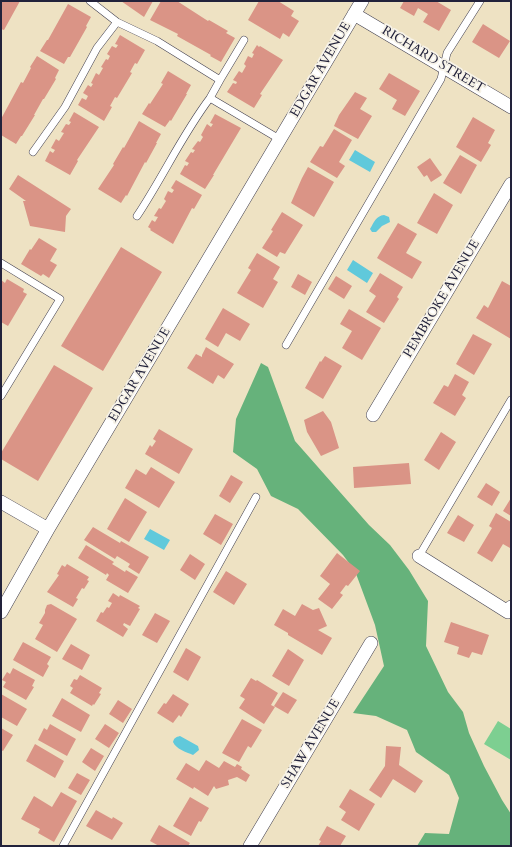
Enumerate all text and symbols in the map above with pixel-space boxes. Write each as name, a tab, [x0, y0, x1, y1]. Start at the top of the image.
street label: EDGAR AVENUE	[287, 20, 355, 120]
street label: RICHARD STREET	[379, 23, 487, 97]
street label: PEMBROKE AVENUE	[401, 237, 483, 361]
street label: EDGAR AVENUE	[106, 325, 174, 425]
street label: SHAW AVENUE	[278, 697, 344, 791]

